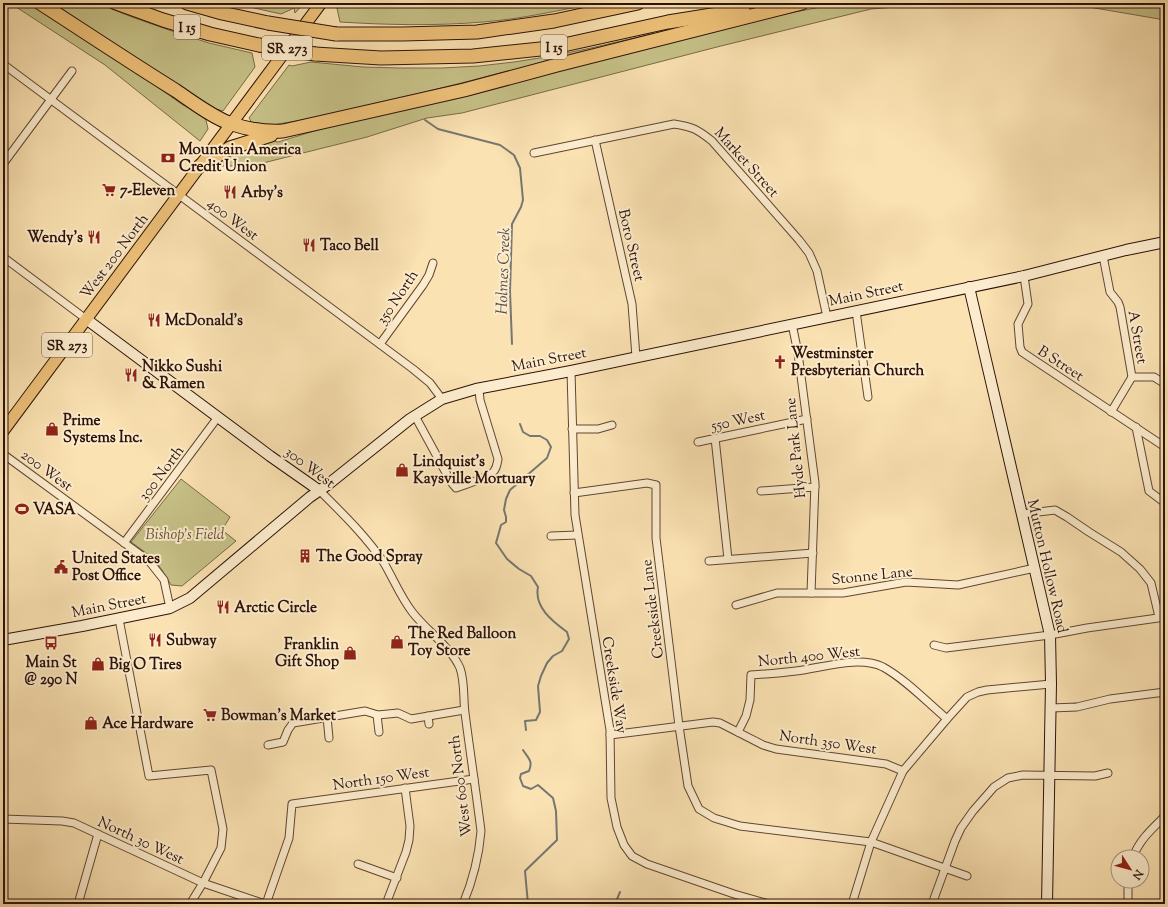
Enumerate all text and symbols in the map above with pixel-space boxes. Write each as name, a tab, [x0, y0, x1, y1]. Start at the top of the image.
road number: I 15	[174, 15, 200, 39]
road number: I 15	[541, 35, 567, 59]
road number: SR 273	[262, 36, 312, 60]
street label: Market Street	[709, 123, 783, 203]
place label: Mountain America Credit Union	[179, 140, 302, 178]
bank icon: Mountain America Credit Union	[160, 150, 176, 166]
place label: 7-Eleven	[120, 181, 176, 202]
supermarket icon: 7-Eleven	[101, 182, 117, 198]
place label: Arby's	[241, 183, 283, 204]
restaurant icon: Arby's	[222, 184, 238, 200]
street label: 400 West	[202, 194, 262, 247]
street label: Boro Street	[612, 207, 649, 283]
street label: West 200 North	[76, 210, 154, 304]
water label: Holmes Creek	[491, 227, 518, 315]
place label: Wendy's	[27, 228, 83, 249]
restaurant icon: Wendy's	[86, 229, 102, 245]
place label: Taco Bell	[320, 236, 380, 257]
restaurant icon: Taco Bell	[301, 237, 317, 253]
street label: 350 North	[372, 266, 424, 329]
street label: Main Street	[827, 276, 906, 313]
street label: A Street	[1121, 309, 1152, 366]
place label: McDonald's	[165, 311, 243, 332]
restaurant icon: McDonald's	[146, 312, 162, 328]
road number: SR 273	[42, 333, 92, 357]
street label: B Street	[1033, 341, 1087, 387]
street label: Main Street	[510, 343, 588, 378]
place label: Westminster Presbyterian Church	[791, 344, 925, 382]
church icon: Westminster Presbyterian Church	[772, 354, 788, 370]
place label: Nikko Sushi & Ramen	[142, 357, 223, 395]
restaurant icon: Nikko Sushi & Ramen	[123, 367, 139, 383]
street label: Hyde Park Lane	[781, 396, 812, 499]
street label: 550 West	[708, 406, 767, 438]
place label: Prime Systems Inc.	[63, 411, 143, 449]
shop icon: Prime Systems Inc.	[44, 421, 60, 437]
street label: 300 North	[134, 442, 190, 506]
street label: 300 West	[280, 442, 339, 494]
street label: 200 West	[16, 445, 76, 497]
place label: Lindquist's Kaysville Mortuary	[413, 452, 536, 490]
shop icon: Lindquist's Kaysville Mortuary	[394, 462, 410, 478]
street label: Mutton Hollow Road	[1021, 497, 1072, 636]
place label: VASA	[33, 500, 76, 521]
sports icon: VASA	[14, 501, 30, 517]
park label: Bishop's Field	[145, 525, 225, 546]
place label: The Good Spray	[316, 547, 423, 568]
building icon: The Good Spray	[297, 548, 313, 564]
place label: United States Post Office	[72, 549, 160, 587]
street label: Creekside Lane	[637, 558, 670, 660]
public building icon: United States Post Office	[53, 559, 69, 575]
street label: Stonne Lane	[830, 562, 914, 591]
street label: Main Street	[70, 589, 148, 624]
place label: Arctic Circle	[234, 598, 317, 619]
restaurant icon: Arctic Circle	[215, 599, 231, 615]
place label: The Red Balloon Toy Store	[408, 624, 516, 662]
place label: Subway	[166, 631, 217, 652]
restaurant icon: Subway	[147, 632, 163, 648]
shop icon: The Red Balloon Toy Store	[389, 634, 405, 650]
bus stop icon: Main St @ 290 N	[43, 635, 59, 651]
place label: Franklin Gift Shop	[275, 635, 340, 673]
street label: Creekside Way	[595, 635, 632, 736]
street label: North 400 West	[757, 642, 861, 673]
shop icon: Franklin Gift Shop	[342, 645, 358, 661]
place label: Main St @ 290 N	[25, 653, 77, 691]
place label: Big O Tires	[109, 655, 182, 676]
shop icon: Big O Tires	[90, 656, 106, 672]
place label: Bowman's Market	[221, 706, 337, 727]
supermarket icon: Bowman's Market	[202, 707, 218, 723]
place label: Ace Hardware	[102, 714, 193, 735]
shop icon: Ace Hardware	[83, 715, 99, 731]
street label: North 350 West	[778, 726, 878, 761]
street label: West 600 North	[445, 734, 478, 838]
street label: North 150 West	[332, 762, 431, 797]
street label: North 30 West	[94, 812, 187, 871]
north arrow	[1110, 849, 1150, 889]
text: N	[1128, 865, 1147, 883]

